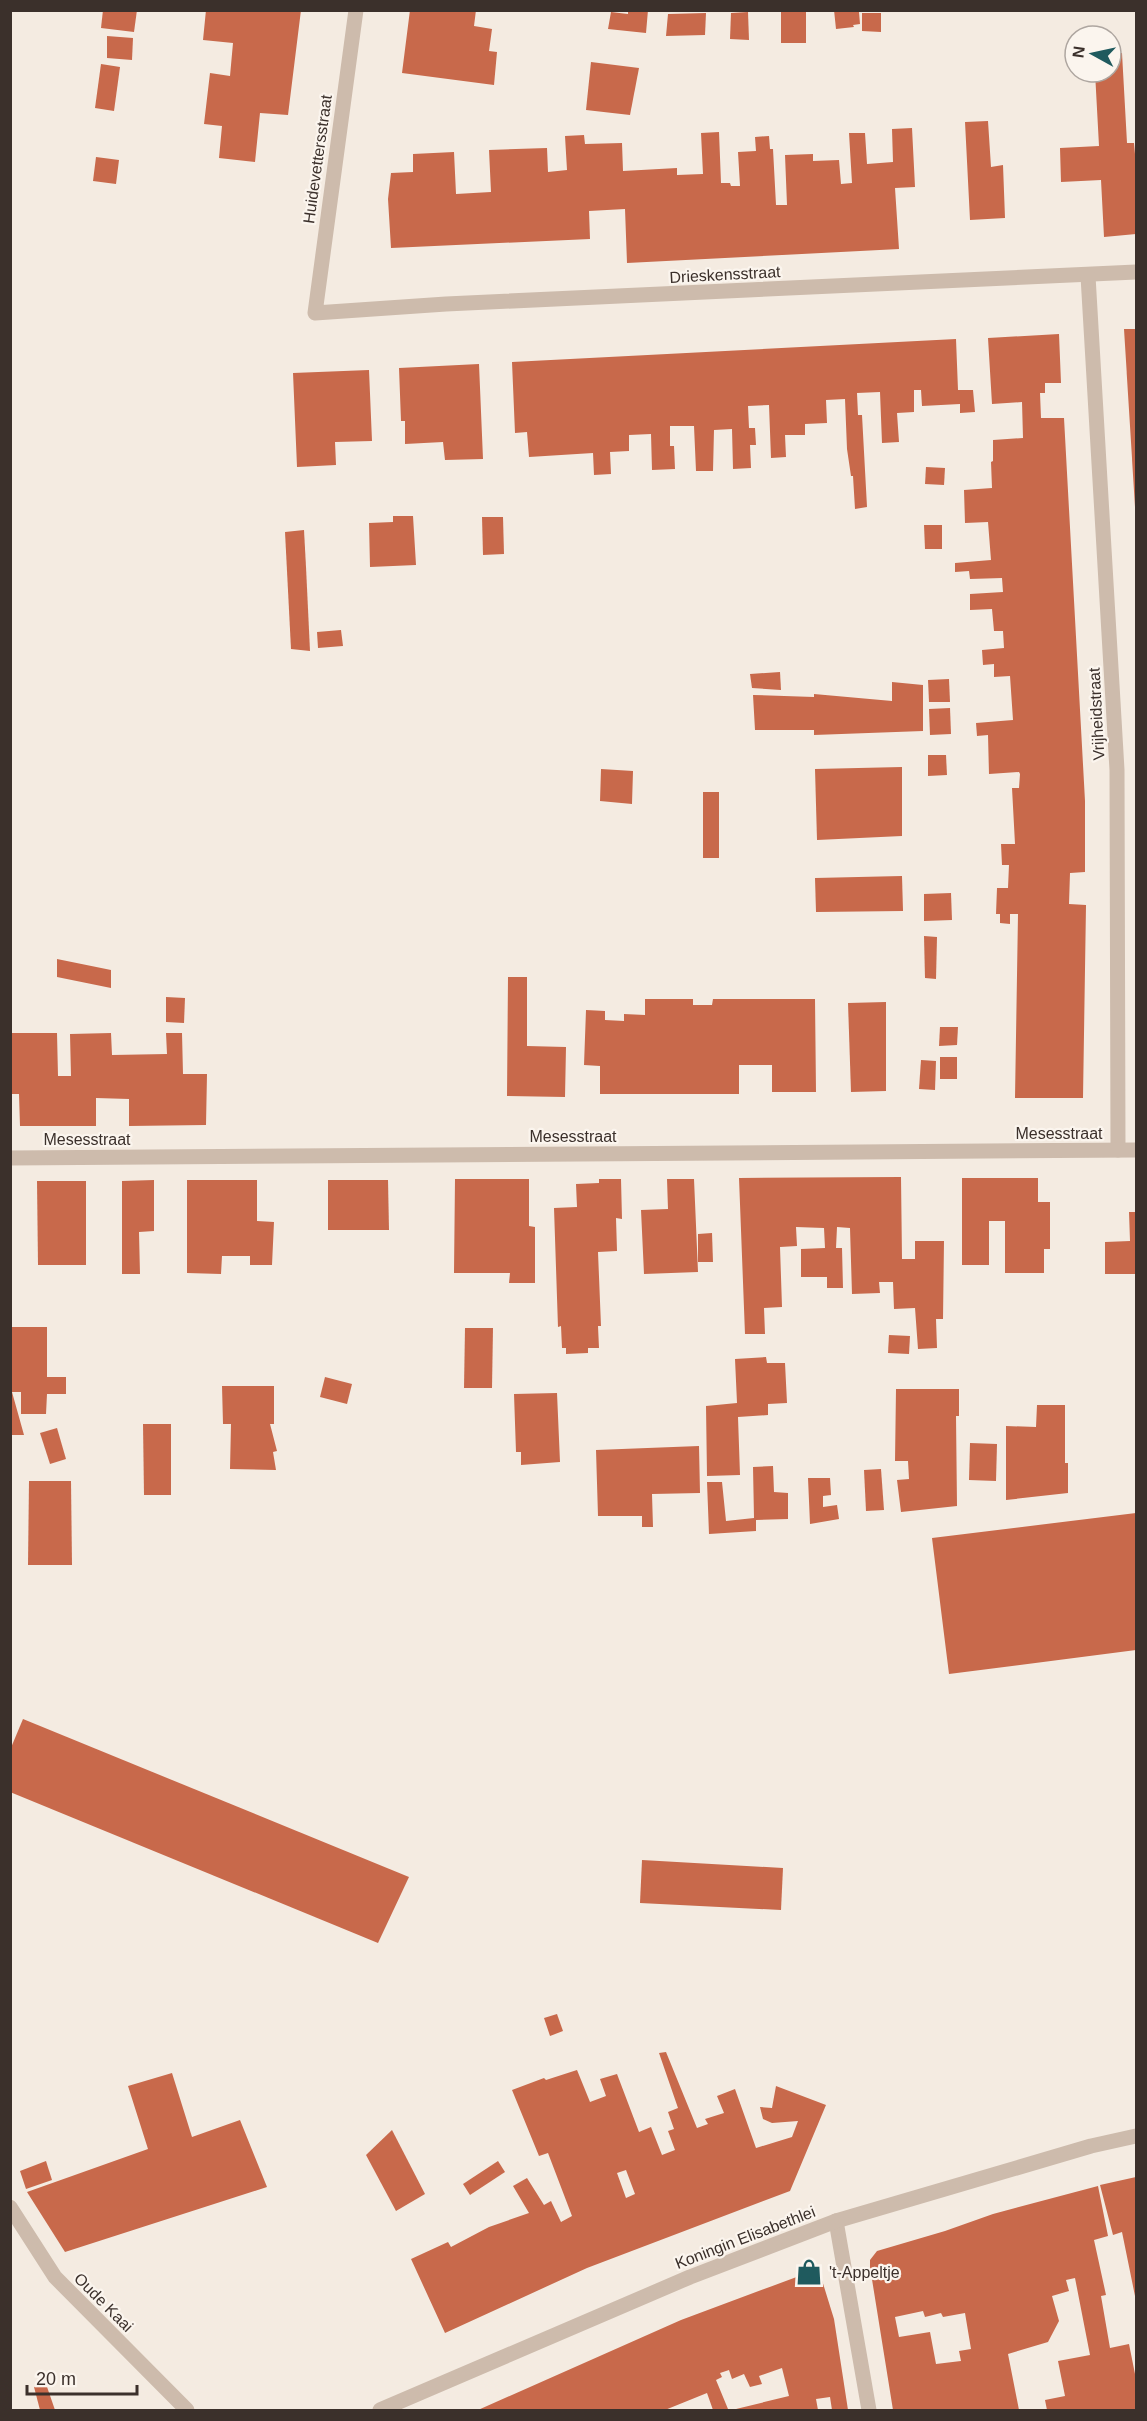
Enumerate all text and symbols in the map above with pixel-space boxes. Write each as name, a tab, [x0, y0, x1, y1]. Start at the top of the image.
north arrow	[1063, 24, 1123, 84]
text: N	[1069, 45, 1088, 59]
street label: Huidevettersstraat	[300, 93, 335, 225]
street label: Drieskensstraat	[669, 263, 782, 286]
street label: Vrijheidstraat	[1086, 667, 1107, 761]
street label: Mesesstraat	[1015, 1125, 1103, 1142]
street label: Mesesstraat	[529, 1128, 617, 1145]
street label: Mesesstraat	[43, 1131, 131, 1148]
street label: Koningin Elisabethlei	[673, 2203, 818, 2272]
shop icon: 't-Appeltje	[794, 2257, 824, 2287]
place label: 't-Appeltje	[829, 2264, 900, 2281]
street label: Oude Kaai	[71, 2270, 136, 2335]
scale bar	[27, 2358, 136, 2396]
text: 20 m	[36, 2369, 76, 2389]

